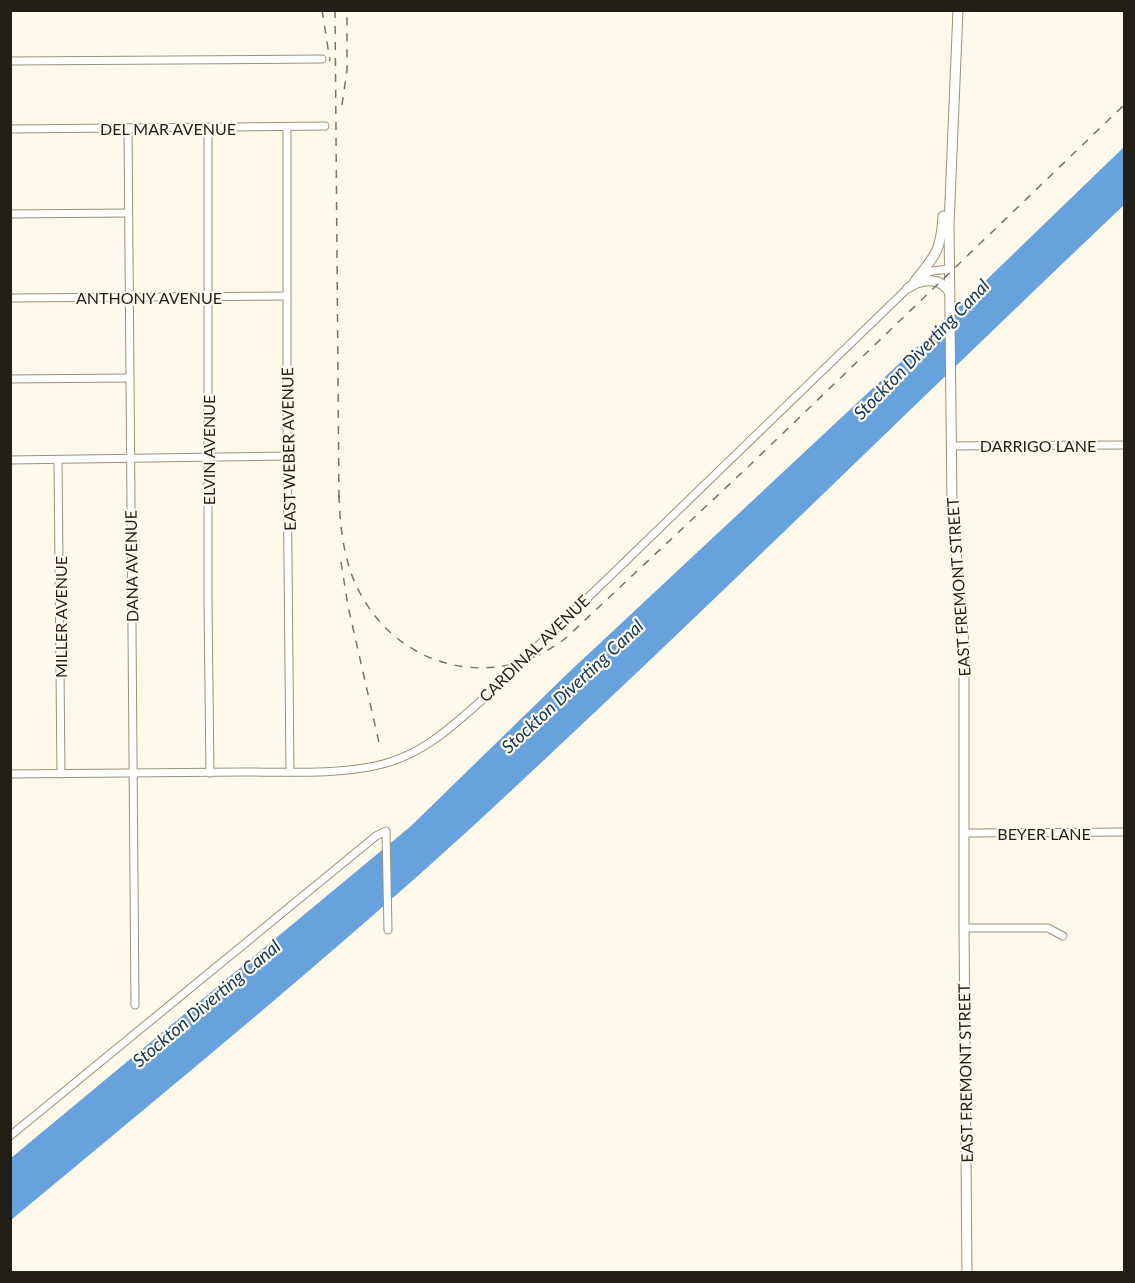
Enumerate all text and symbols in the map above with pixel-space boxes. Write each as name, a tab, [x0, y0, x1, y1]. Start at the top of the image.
street label: DEL MAR AVENUE	[100, 119, 236, 138]
water label: Stockton Diverting Canal	[848, 274, 994, 424]
street label: ANTHONY AVENUE	[76, 288, 222, 307]
street label: EAST WEBER AVENUE	[277, 367, 299, 531]
street label: ELVIN AVENUE	[199, 395, 218, 505]
street label: DARRIGO LANE	[980, 436, 1096, 455]
street label: EAST FREMONT STREET	[942, 496, 974, 677]
street label: DANA AVENUE	[121, 510, 141, 622]
street label: MILLER AVENUE	[51, 556, 70, 678]
street label: CARDINAL AVENUE	[475, 591, 593, 705]
water label: Stockton Diverting Canal	[496, 615, 648, 757]
street label: BEYER LANE	[997, 824, 1091, 843]
water label: Stockton Diverting Canal	[128, 935, 284, 1071]
street label: EAST FREMONT STREET	[954, 983, 976, 1163]

